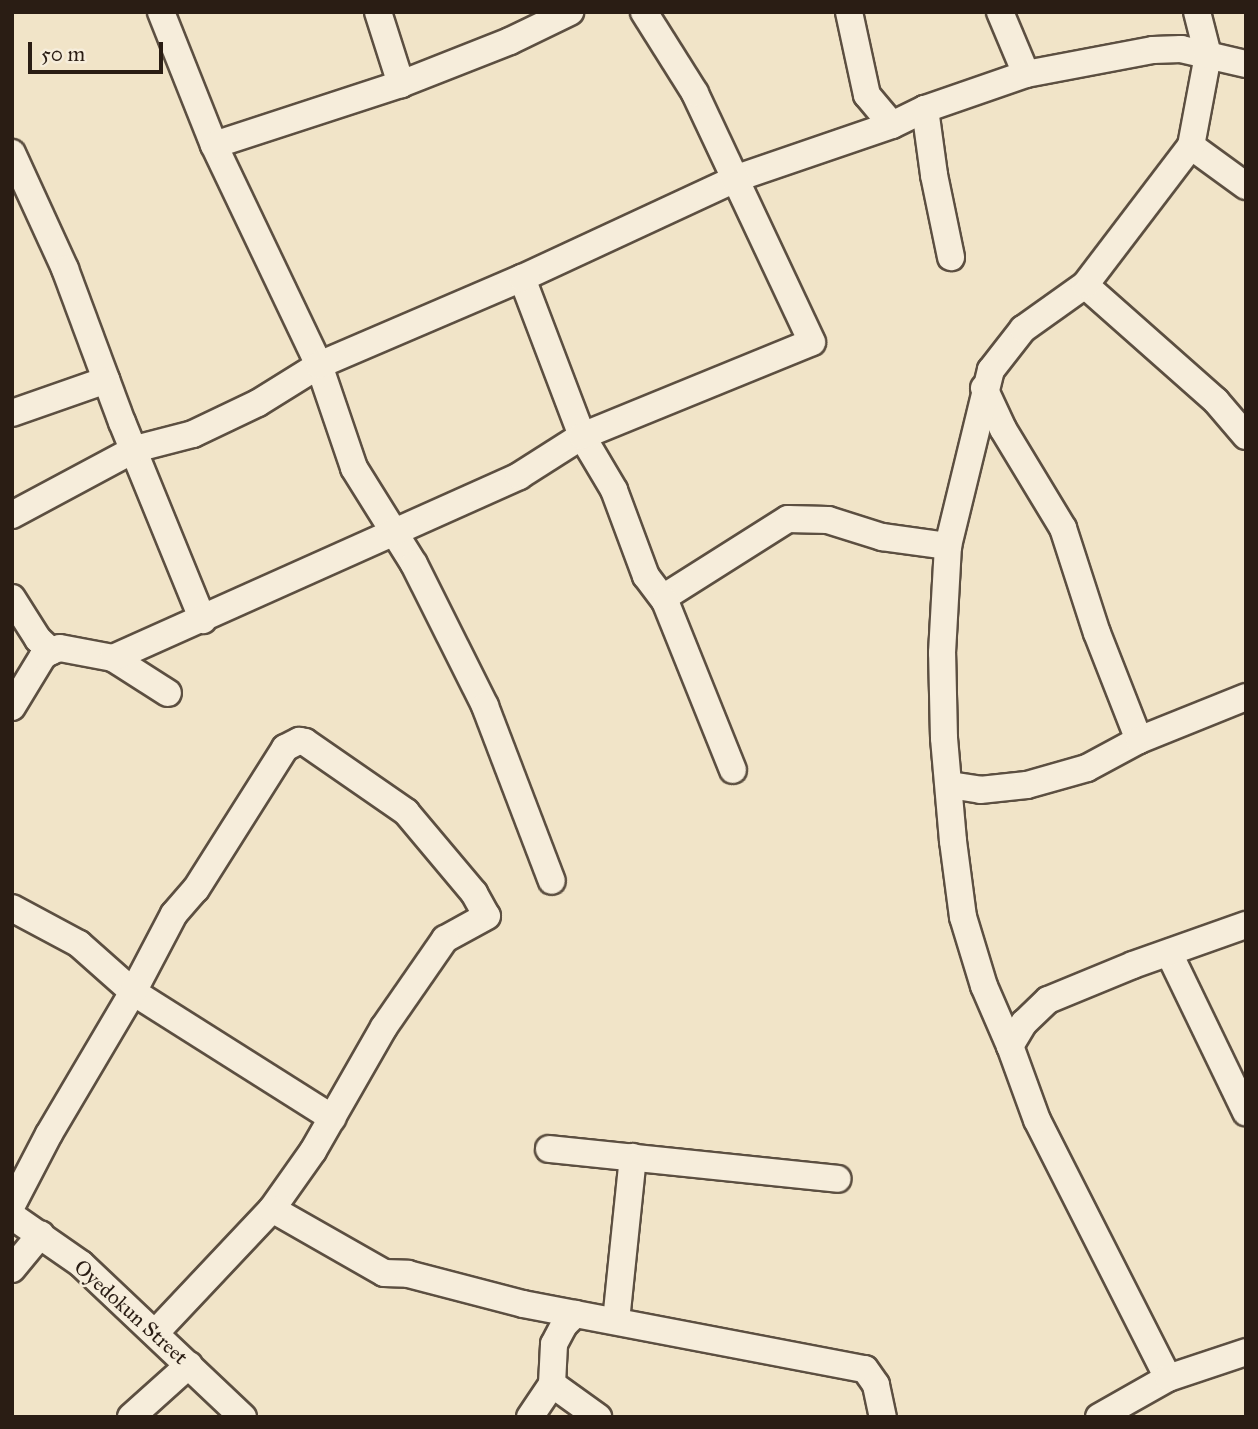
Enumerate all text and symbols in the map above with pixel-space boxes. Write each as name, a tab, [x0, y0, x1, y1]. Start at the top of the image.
scale bar	[32, 28, 166, 72]
text: 50 m	[41, 41, 85, 67]
street label: Oyedokun Street	[69, 1254, 193, 1370]

